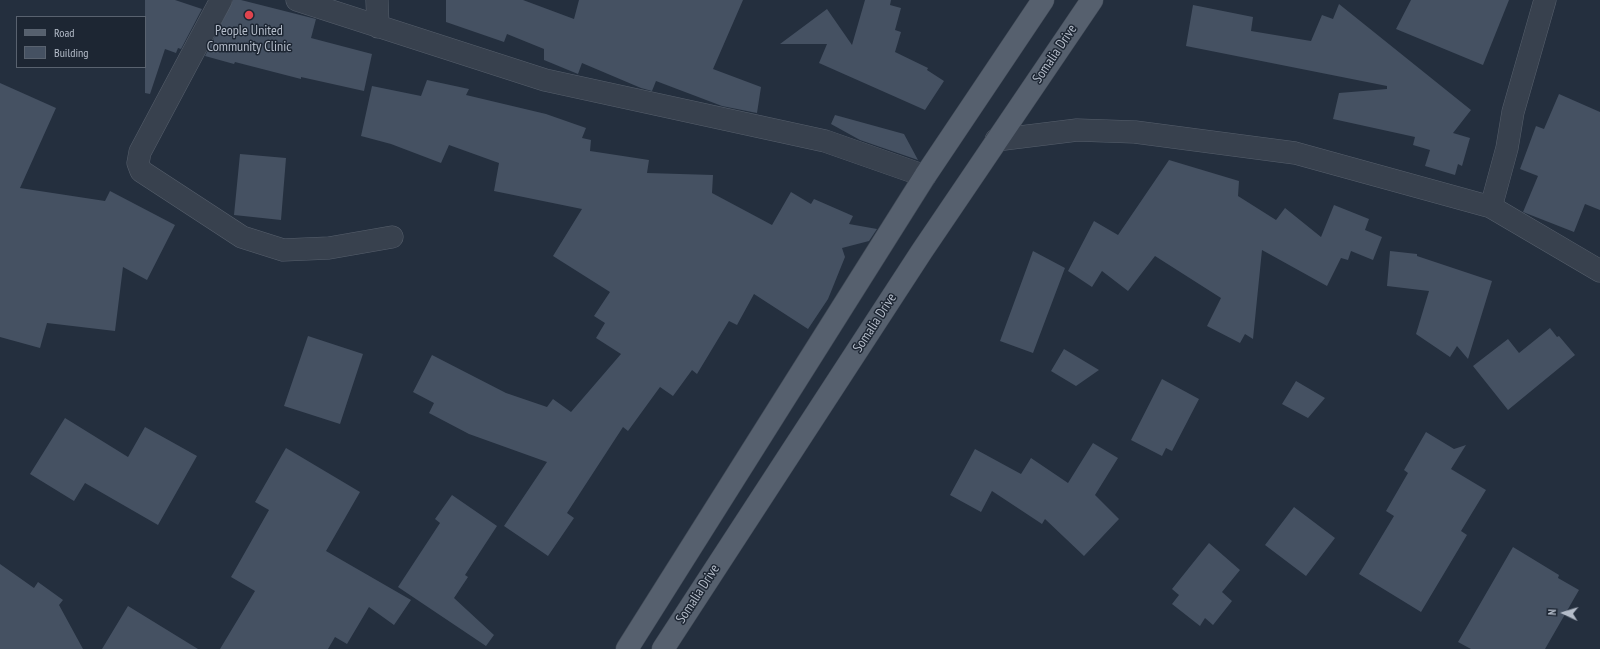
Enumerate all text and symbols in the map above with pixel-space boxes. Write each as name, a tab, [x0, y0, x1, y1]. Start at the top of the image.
marker: People United Community Clinic	[243, 9, 255, 21]
legend	[16, 16, 146, 68]
street label: Somalia Drive	[1029, 22, 1081, 86]
place label: People United Community Clinic	[207, 23, 291, 56]
text: Road	[54, 25, 74, 40]
text: Building	[54, 45, 89, 60]
street label: Somalia Drive	[850, 290, 900, 356]
street label: Somalia Drive	[673, 561, 723, 627]
north arrow	[1544, 593, 1584, 633]
text: N	[1545, 609, 1559, 616]

